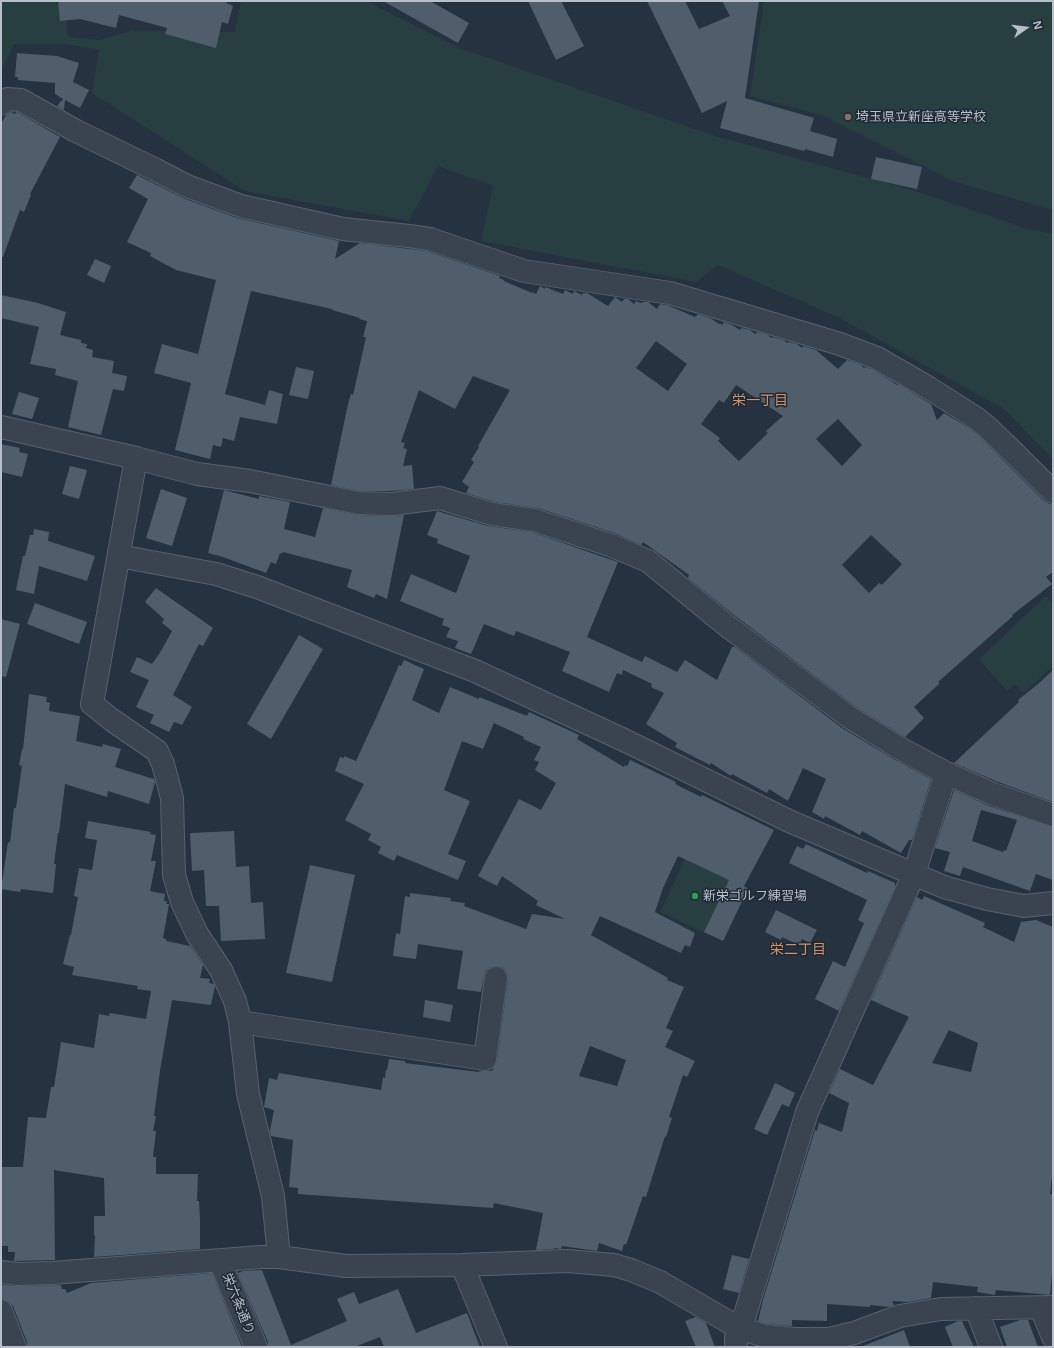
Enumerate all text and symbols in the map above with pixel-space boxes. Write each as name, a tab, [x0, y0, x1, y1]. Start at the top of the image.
north arrow	[1006, 8, 1046, 48]
text: N	[1030, 19, 1046, 31]
place label: 埼玉県立新座高等学校	[856, 109, 986, 125]
marker: 埼玉県立新座高等学校	[843, 112, 853, 122]
district label: 栄一丁目	[732, 393, 788, 409]
place label: 新栄ゴルフ練習場	[703, 888, 807, 904]
marker: 新栄ゴルフ練習場	[690, 891, 700, 901]
district label: 栄二丁目	[770, 942, 826, 958]
street label: 栄六条通り	[219, 1271, 257, 1337]

